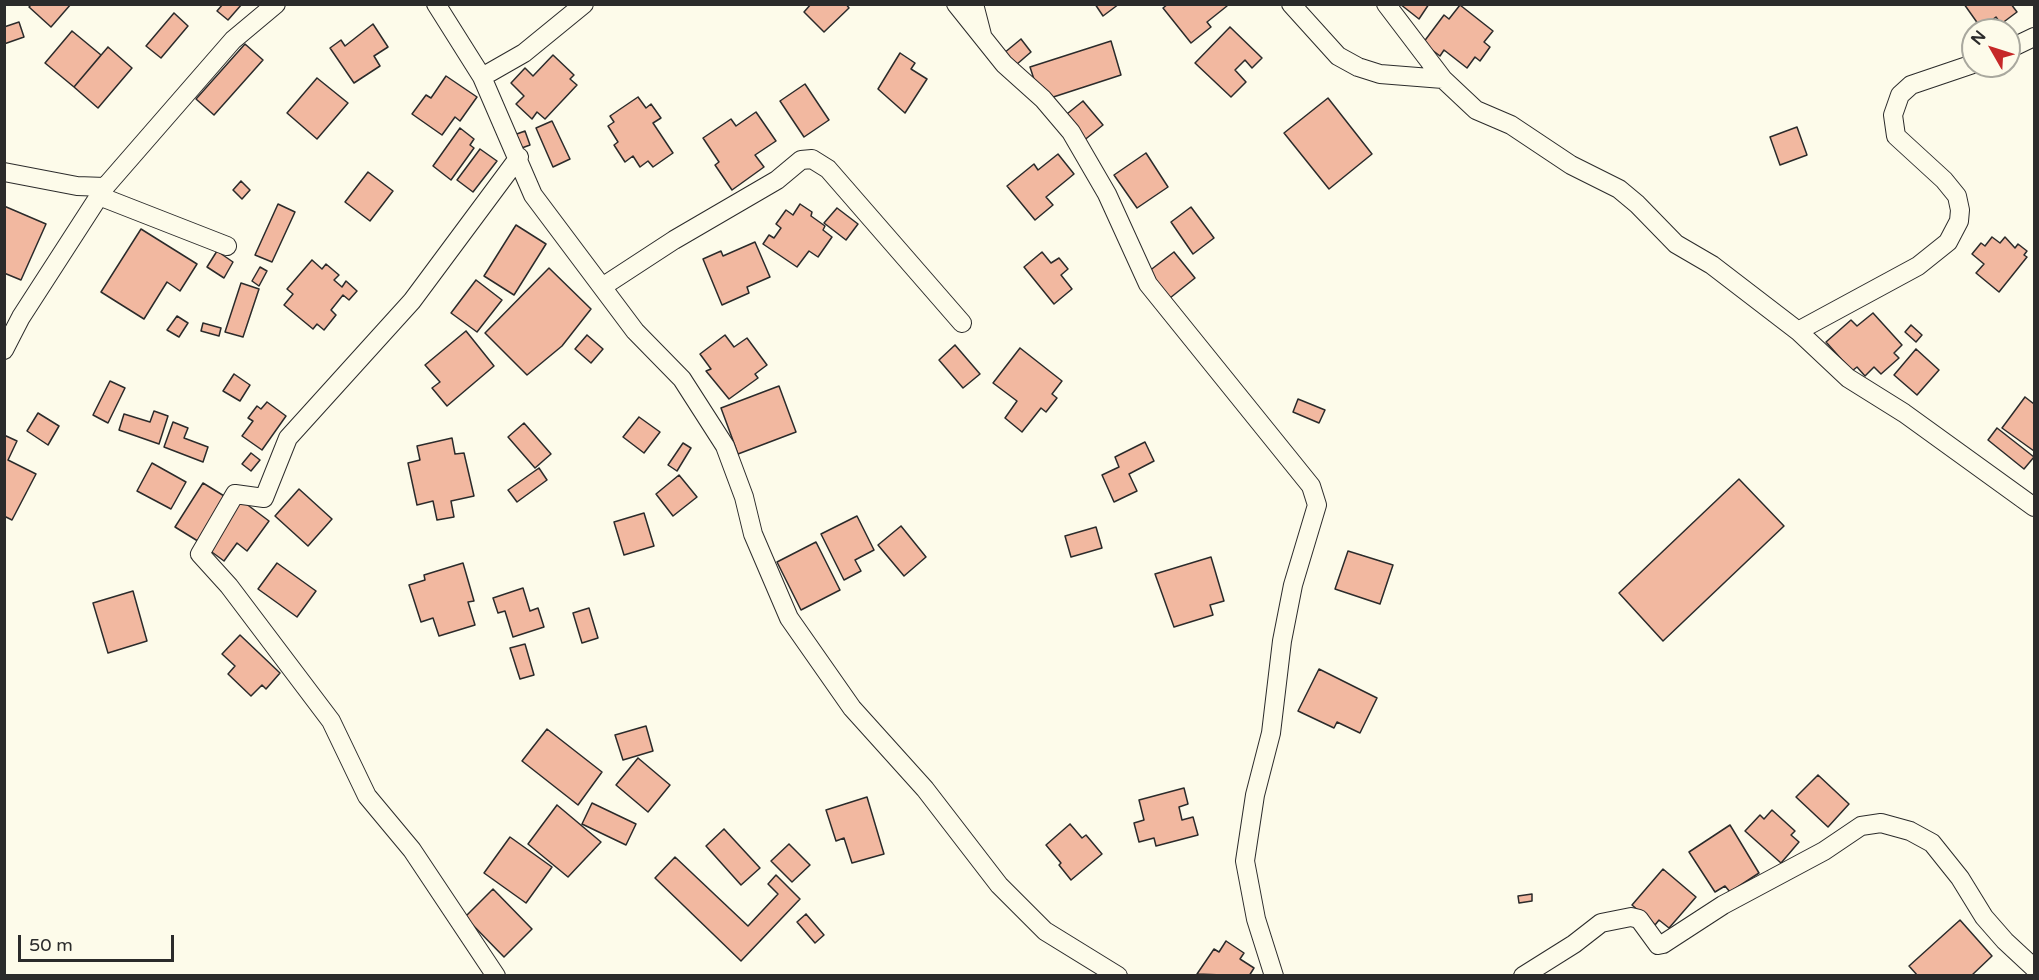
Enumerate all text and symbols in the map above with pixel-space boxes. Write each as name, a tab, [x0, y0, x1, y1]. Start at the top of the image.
north arrow	[1961, 18, 2021, 78]
text: N	[1967, 27, 1990, 49]
scale bar	[21, 923, 177, 961]
text: 50 m	[29, 934, 73, 956]

